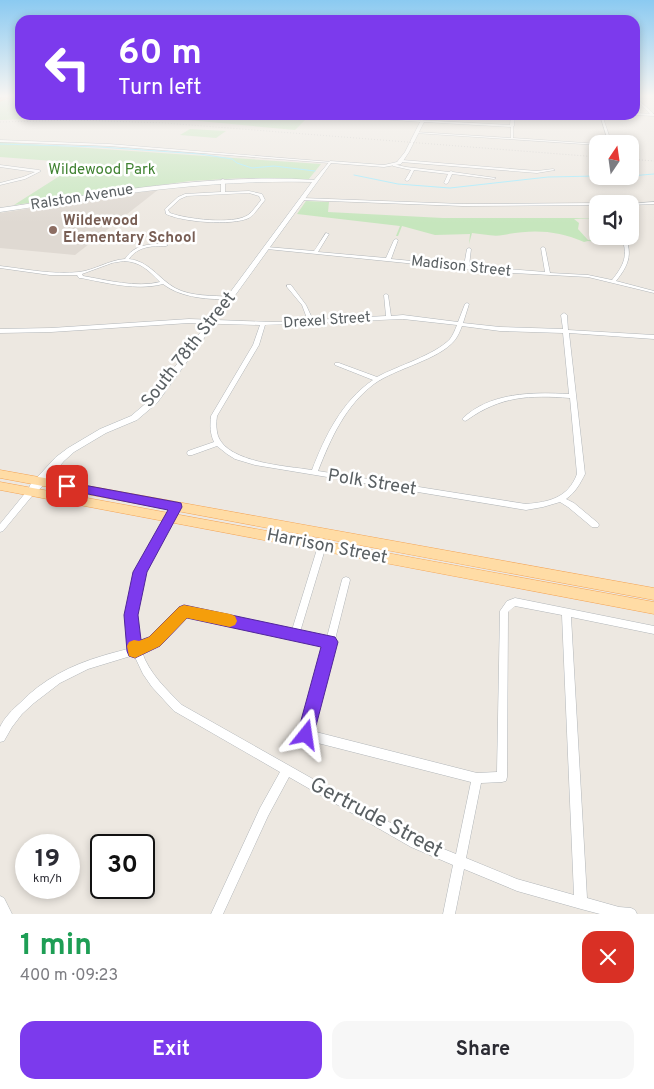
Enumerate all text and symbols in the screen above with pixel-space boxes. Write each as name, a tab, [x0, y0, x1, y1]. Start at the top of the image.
text: 60 m	[118, 32, 202, 76]
icon: left	[35, 35, 100, 100]
text: Turn left	[118, 75, 201, 102]
north arrow	[589, 135, 639, 185]
map controls	[589, 135, 639, 245]
park label: Wildewood Park	[48, 161, 156, 180]
street label: Ralston Avenue	[29, 180, 135, 216]
button: sound	[589, 195, 639, 245]
place label: Wildewood Elementary School	[63, 212, 196, 248]
marker: Wildewood Elementary School	[47, 224, 59, 236]
street label: Madison Street	[410, 252, 512, 282]
street label: South 78th Street	[137, 288, 241, 412]
street label: Drexel Street	[283, 308, 371, 334]
pin	[46, 465, 88, 507]
street label: Polk Street	[326, 465, 418, 501]
icon: arrive	[53, 472, 81, 500]
street label: Harrison Street	[265, 524, 389, 570]
position arrow	[279, 708, 331, 760]
street label: Gertrude Street	[305, 772, 447, 864]
speed limit sign: 30	[90, 834, 155, 899]
text: 19	[35, 844, 60, 876]
text: km/h	[33, 871, 62, 887]
text: 1 min	[20, 928, 92, 965]
button: close	[582, 931, 634, 983]
text: 400 m · 09:23	[20, 966, 118, 986]
button: Exit	[20, 1021, 322, 1079]
button: Share	[332, 1021, 634, 1079]

